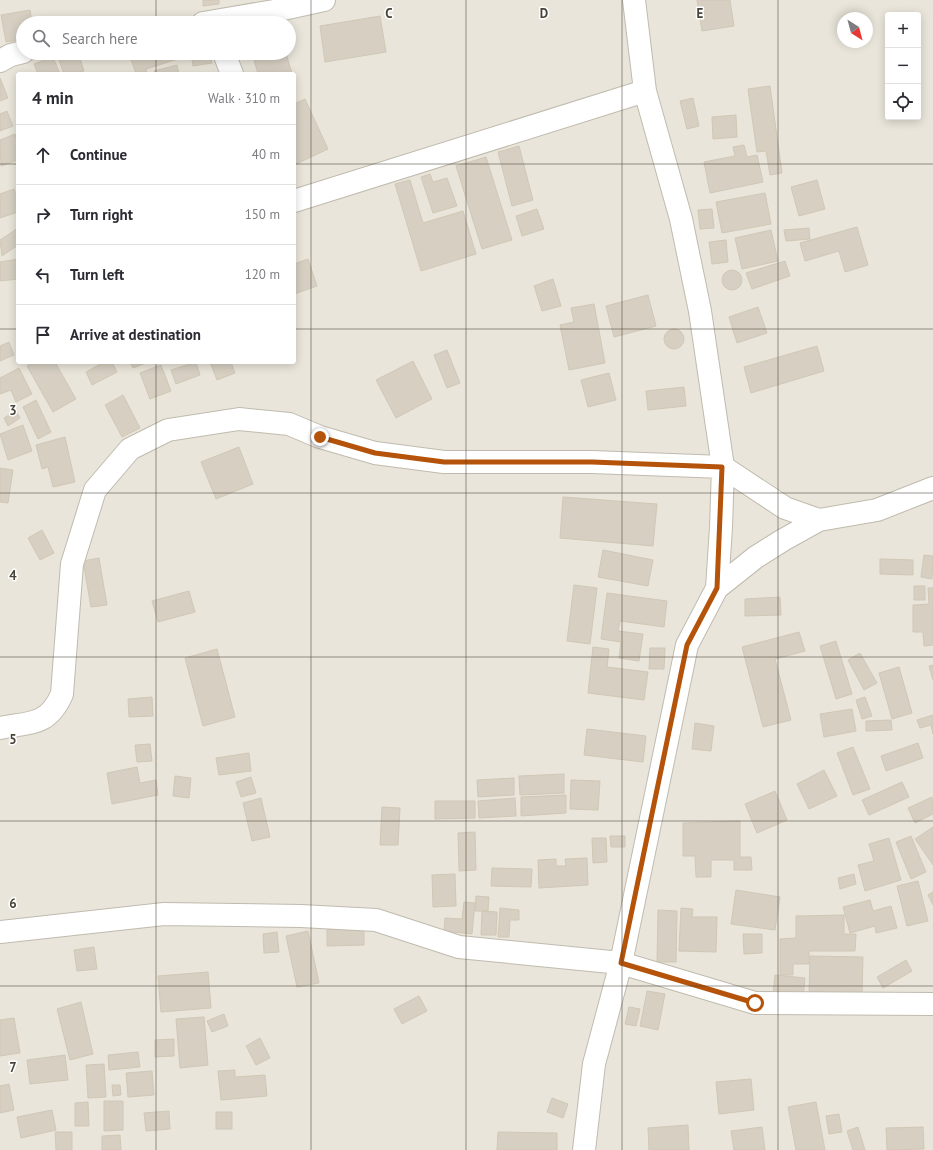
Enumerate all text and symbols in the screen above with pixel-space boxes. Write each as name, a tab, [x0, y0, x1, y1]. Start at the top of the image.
text: C	[385, 5, 393, 22]
text: D	[540, 5, 548, 22]
text: E	[697, 5, 704, 22]
north arrow	[837, 12, 873, 48]
map controls	[885, 12, 921, 120]
button: +	[885, 12, 921, 48]
search box	[16, 16, 296, 60]
icon: search	[30, 27, 52, 49]
text: Search here	[62, 29, 138, 48]
button: −	[885, 48, 921, 84]
button: locate	[885, 84, 921, 120]
text: 4 min	[32, 87, 73, 109]
text: Walk · 310 m	[208, 90, 280, 107]
icon: ahead	[32, 144, 54, 166]
text: Continue	[70, 145, 127, 164]
text: 40 m	[252, 146, 280, 163]
icon: right	[32, 204, 54, 226]
text: Turn right	[70, 205, 133, 224]
text: 150 m	[245, 206, 280, 223]
icon: left	[32, 264, 54, 286]
text: Turn left	[70, 265, 124, 284]
text: 120 m	[245, 266, 280, 283]
icon: arrive	[32, 324, 54, 346]
text: Arrive at destination	[70, 325, 201, 344]
text: 3	[9, 402, 17, 419]
route end	[311, 428, 329, 446]
text: 4	[9, 567, 17, 584]
text: 5	[9, 731, 17, 748]
text: 6	[9, 895, 17, 912]
route start	[746, 994, 764, 1012]
text: 7	[9, 1059, 17, 1076]

